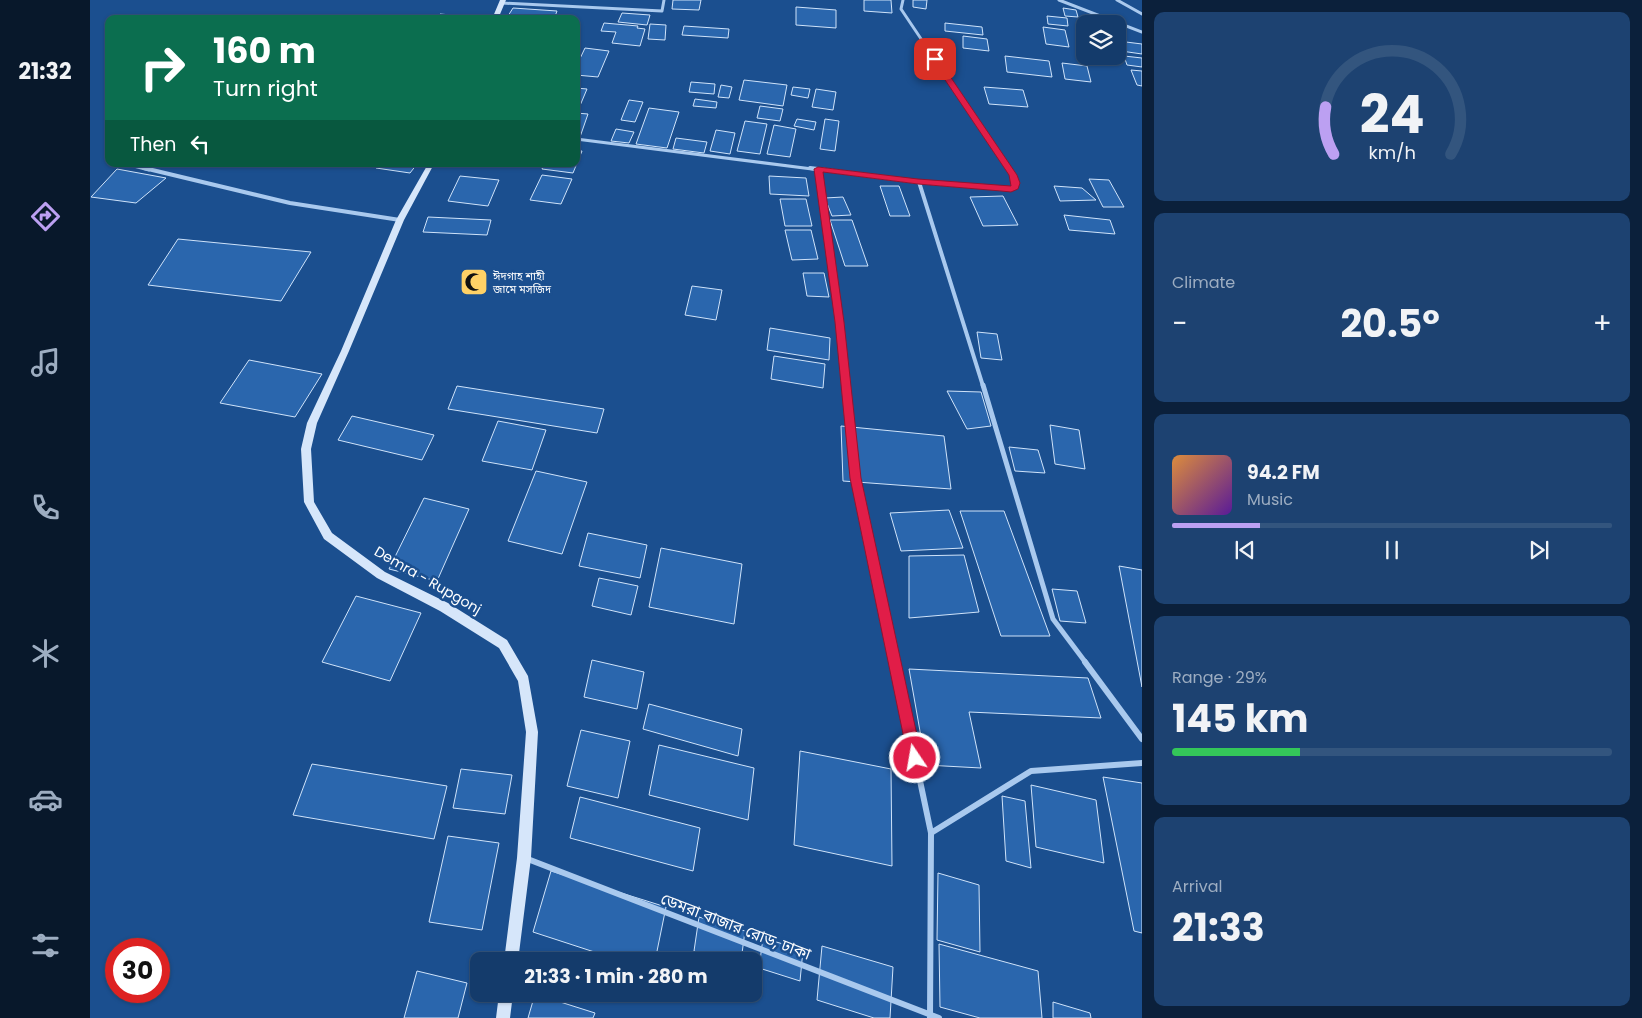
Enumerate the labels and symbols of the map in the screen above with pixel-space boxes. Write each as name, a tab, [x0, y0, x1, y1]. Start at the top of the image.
pin	[914, 38, 956, 80]
mosque icon: ঈদগাহ শাহী জামে মসজিদ	[459, 267, 489, 297]
place label: ঈদগাহ শাহী জামে মসজিদ	[492, 268, 552, 297]
street label: Demra - Rupgonj	[371, 541, 485, 619]
position arrow	[888, 731, 940, 783]
street label: ডেমরা বাজার রোড, ঢাকা	[657, 887, 815, 966]
speed limit sign: 30	[105, 938, 170, 1003]

